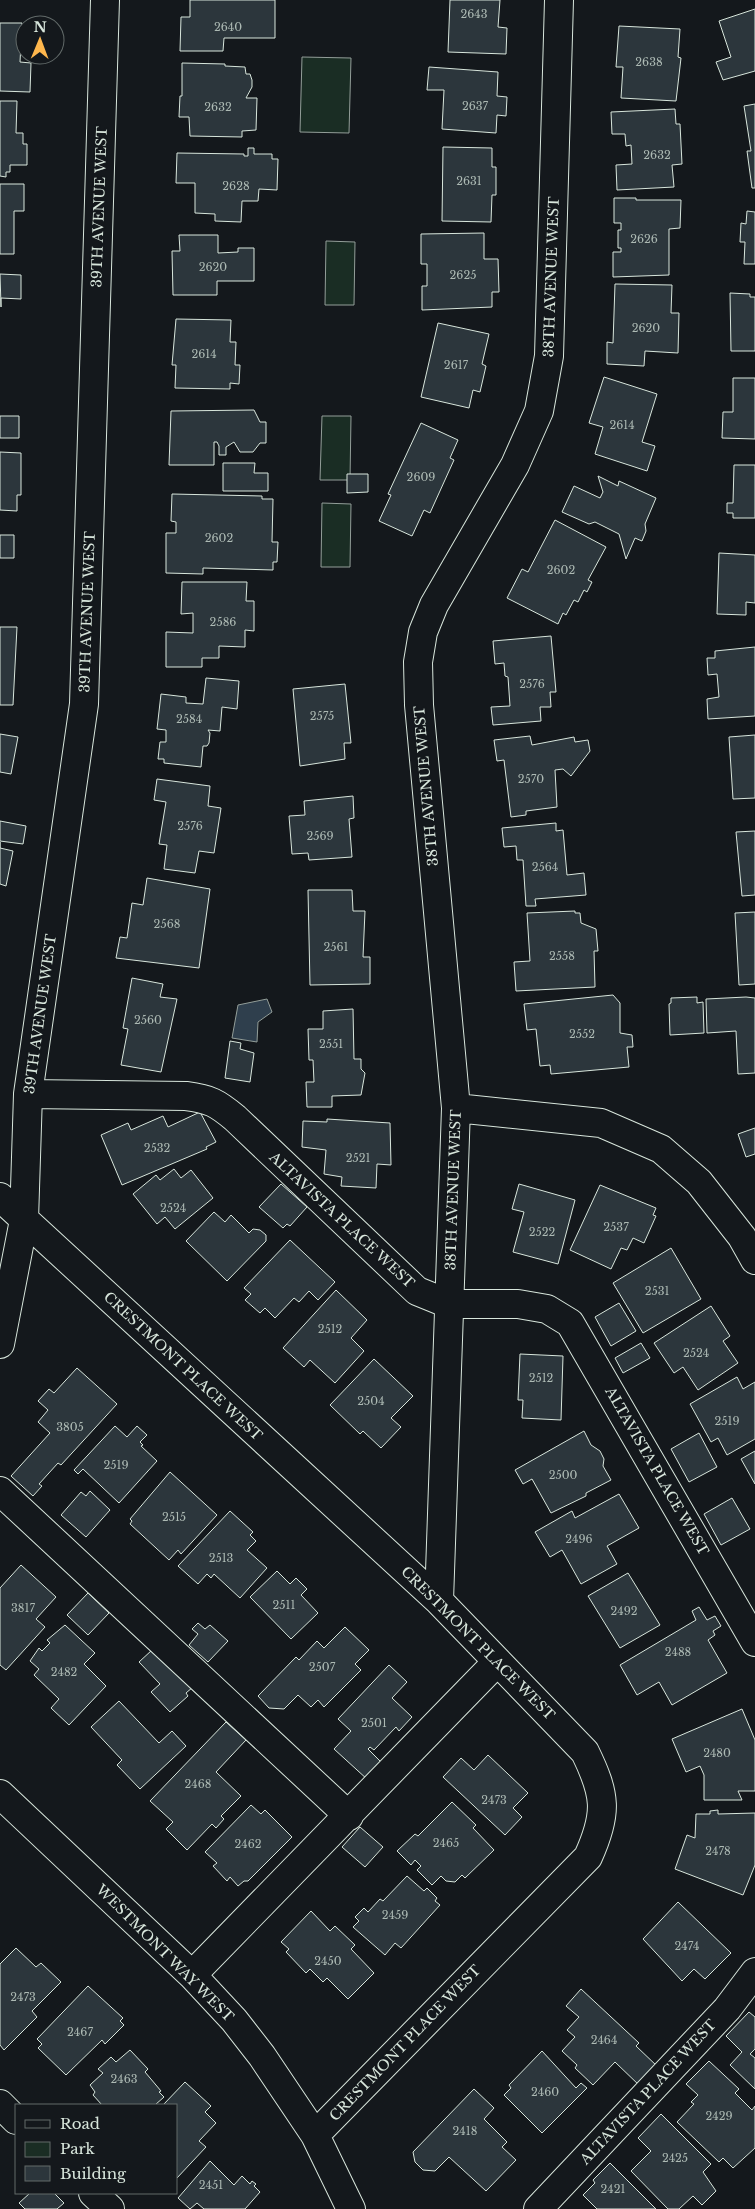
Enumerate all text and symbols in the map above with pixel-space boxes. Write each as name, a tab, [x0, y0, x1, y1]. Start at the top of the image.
house number: 2643	[460, 7, 488, 21]
north arrow	[15, 15, 65, 65]
text: N	[33, 18, 47, 36]
house number: 2640	[214, 20, 242, 34]
house number: 2638	[635, 55, 663, 69]
house number: 2637	[462, 99, 489, 113]
house number: 2632	[204, 100, 232, 114]
street label: 39TH AVENUE WEST	[87, 126, 111, 288]
house number: 2632	[643, 148, 671, 162]
house number: 2631	[456, 174, 482, 188]
house number: 2628	[222, 179, 250, 193]
street label: 38TH AVENUE WEST	[539, 196, 563, 358]
house number: 2626	[630, 232, 658, 246]
house number: 2620	[199, 260, 227, 274]
house number: 2625	[450, 268, 476, 282]
house number: 2620	[632, 321, 660, 335]
house number: 2614	[191, 347, 217, 361]
house number: 2617	[444, 358, 469, 372]
house number: 2614	[609, 418, 635, 432]
house number: 2609	[407, 470, 435, 484]
street label: 39TH AVENUE WEST	[75, 531, 99, 693]
house number: 2602	[205, 531, 233, 545]
house number: 2602	[547, 563, 575, 577]
house number: 2586	[210, 615, 236, 629]
house number: 2576	[519, 677, 545, 691]
street label: 38TH AVENUE WEST	[410, 705, 442, 867]
house number: 2575	[310, 709, 334, 723]
house number: 2584	[176, 712, 202, 726]
house number: 2570	[518, 772, 544, 786]
house number: 2576	[177, 819, 203, 833]
house number: 2569	[306, 829, 334, 843]
house number: 2564	[532, 860, 558, 874]
house number: 2568	[154, 917, 180, 931]
street label: 39TH AVENUE WEST	[20, 933, 60, 1095]
house number: 2561	[323, 940, 349, 954]
house number: 2558	[549, 949, 575, 963]
house number: 2560	[134, 1013, 162, 1027]
house number: 2552	[569, 1027, 595, 1041]
house number: 2551	[319, 1037, 343, 1051]
street label: 38TH AVENUE WEST	[441, 1109, 465, 1271]
house number: 2532	[144, 1141, 171, 1155]
street label: ALTAVISTA PLACE WEST	[265, 1147, 418, 1292]
house number: 2521	[346, 1151, 370, 1165]
house number: 2524	[160, 1201, 186, 1215]
house number: 2537	[603, 1220, 629, 1234]
house number: 2522	[529, 1225, 556, 1239]
house number: 2531	[645, 1284, 669, 1298]
street label: CRESTMONT PLACE WEST	[100, 1288, 266, 1444]
house number: 2512	[318, 1322, 343, 1336]
house number: 2524	[683, 1346, 709, 1360]
house number: 2512	[529, 1371, 554, 1385]
street label: ALTAVISTA PLACE WEST	[601, 1383, 713, 1558]
house number: 2504	[357, 1394, 385, 1408]
house number: 2519	[714, 1414, 740, 1428]
house number: 3805	[56, 1420, 84, 1434]
house number: 2519	[103, 1458, 129, 1472]
house number: 2500	[549, 1468, 578, 1482]
house number: 2515	[162, 1510, 186, 1524]
house number: 2496	[565, 1532, 593, 1546]
house number: 2513	[209, 1551, 234, 1565]
street label: CRESTMONT PLACE WEST	[397, 1562, 559, 1724]
house number: 2511	[273, 1598, 296, 1612]
house number: 3817	[11, 1601, 35, 1615]
house number: 2492	[610, 1604, 638, 1618]
house number: 2488	[665, 1645, 691, 1659]
house number: 2507	[309, 1660, 336, 1674]
house number: 2482	[51, 1665, 78, 1679]
house number: 2501	[361, 1716, 387, 1730]
house number: 2480	[703, 1746, 731, 1760]
house number: 2468	[185, 1777, 211, 1791]
house number: 2473	[481, 1793, 507, 1807]
house number: 2465	[433, 1836, 459, 1850]
house number: 2462	[234, 1837, 262, 1851]
house number: 2478	[705, 1844, 731, 1858]
street label: WESTMONT WAY WEST	[92, 1880, 238, 2026]
house number: 2459	[382, 1908, 408, 1922]
house number: 2474	[675, 1939, 699, 1953]
house number: 2450	[314, 1954, 342, 1968]
street label: CRESTMONT PLACE WEST	[326, 1961, 484, 2125]
house number: 2473	[10, 1990, 36, 2004]
street label: ALTAVISTA PLACE WEST	[575, 2016, 720, 2169]
house number: 2467	[67, 2025, 93, 2039]
house number: 2464	[591, 2033, 617, 2047]
house number: 2463	[110, 2072, 138, 2086]
house number: 2460	[531, 2085, 559, 2099]
legend	[15, 2104, 178, 2194]
house number: 2429	[705, 2109, 733, 2123]
text: Road	[60, 2114, 100, 2133]
house number: 2418	[453, 2124, 477, 2138]
text: Park	[60, 2139, 96, 2158]
house number: 2425	[662, 2151, 688, 2165]
text: Building	[60, 2164, 127, 2183]
house number: 2451	[199, 2178, 223, 2192]
house number: 2421	[601, 2182, 626, 2196]

